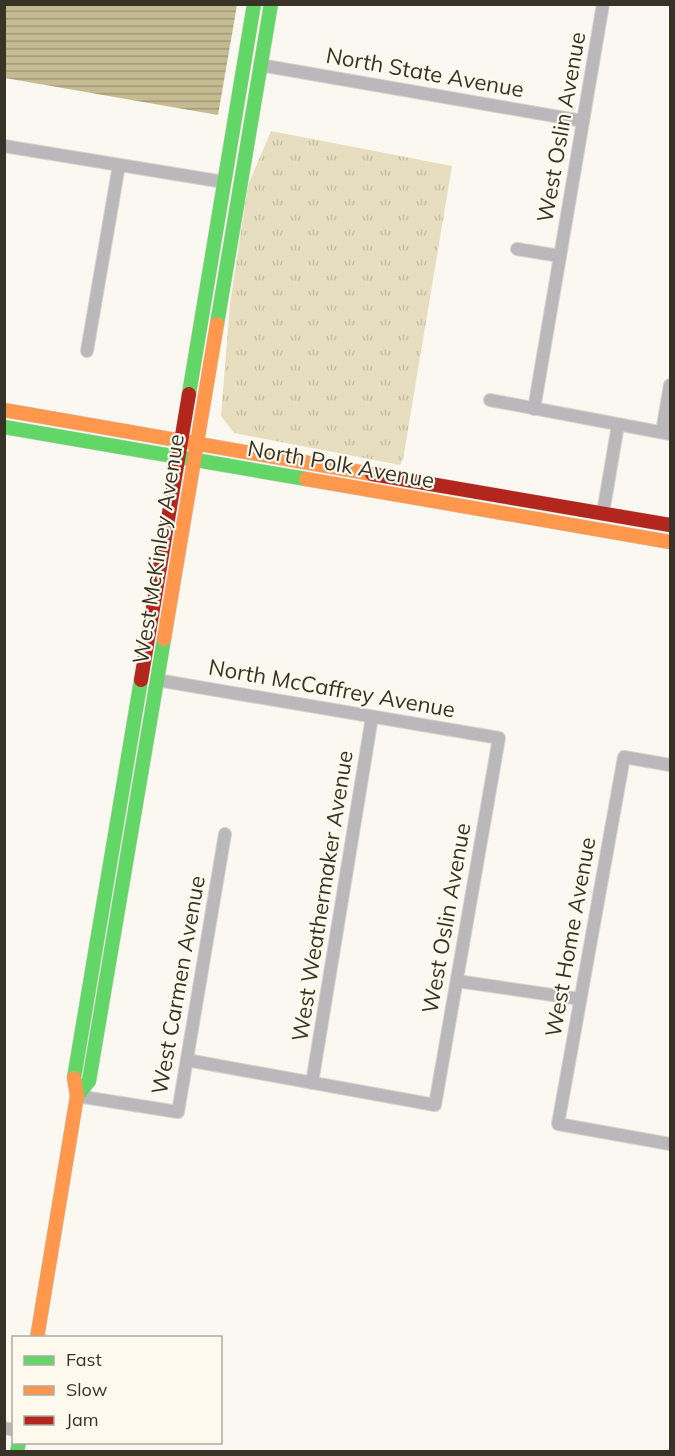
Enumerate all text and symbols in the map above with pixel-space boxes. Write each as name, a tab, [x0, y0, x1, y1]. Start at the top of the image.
street label: West Oslin Avenue	[530, 30, 592, 224]
street label: North State Avenue	[324, 41, 526, 103]
street label: West McKinley Avenue	[126, 432, 190, 666]
street label: North Polk Avenue	[245, 434, 437, 494]
street label: North McCaffrey Avenue	[207, 653, 457, 723]
street label: West Weathermaker Avenue	[285, 749, 359, 1043]
street label: West Oslin Avenue	[415, 821, 477, 1015]
street label: West Home Avenue	[539, 835, 601, 1039]
street label: West Carmen Avenue	[145, 873, 211, 1097]
legend	[12, 1336, 222, 1444]
text: Fast	[66, 1348, 102, 1371]
text: Slow	[66, 1378, 108, 1401]
text: Jam	[66, 1408, 99, 1431]

